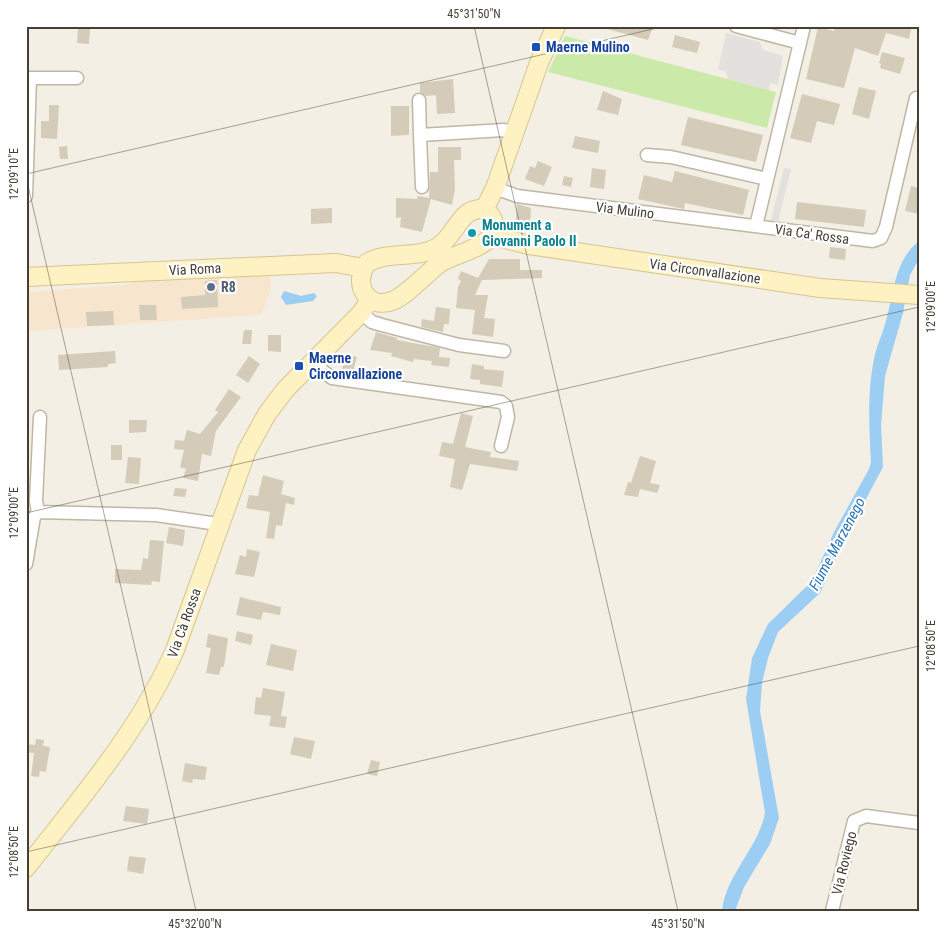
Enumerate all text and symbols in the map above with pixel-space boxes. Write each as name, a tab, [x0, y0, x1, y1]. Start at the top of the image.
text: 45°31'50"N	[447, 7, 501, 21]
place label: Maerne Mulino	[546, 39, 630, 55]
marker: Maerne Mulino	[530, 41, 542, 53]
text: 12°09'10"E	[7, 148, 21, 200]
street label: Via Mulino	[595, 198, 655, 222]
place label: Monument a Giovanni Paolo II	[482, 217, 577, 249]
street label: Via Ca' Rossa	[774, 221, 850, 247]
marker: Monument a Giovanni Paolo II	[466, 227, 478, 239]
street label: Via Circonvallazione	[648, 255, 762, 287]
street label: Via Roma	[168, 260, 222, 278]
place label: R8	[221, 279, 236, 295]
marker: R8	[205, 281, 217, 293]
text: 12°09'00"E	[924, 281, 938, 333]
place label: Maerne Circonvallazione	[309, 350, 402, 382]
marker: Maerne Circonvallazione	[293, 360, 305, 372]
text: 12°09'00"E	[7, 487, 21, 539]
water label: Fiume Marzenego	[805, 495, 869, 593]
street label: Via Cà Rossa	[164, 586, 204, 660]
text: 12°08'50"E	[924, 620, 938, 672]
text: 12°08'50"E	[7, 826, 21, 878]
street label: Via Roviego	[828, 830, 860, 896]
text: 45°32'00"N	[168, 917, 222, 931]
text: 45°31'50"N	[651, 917, 705, 931]

